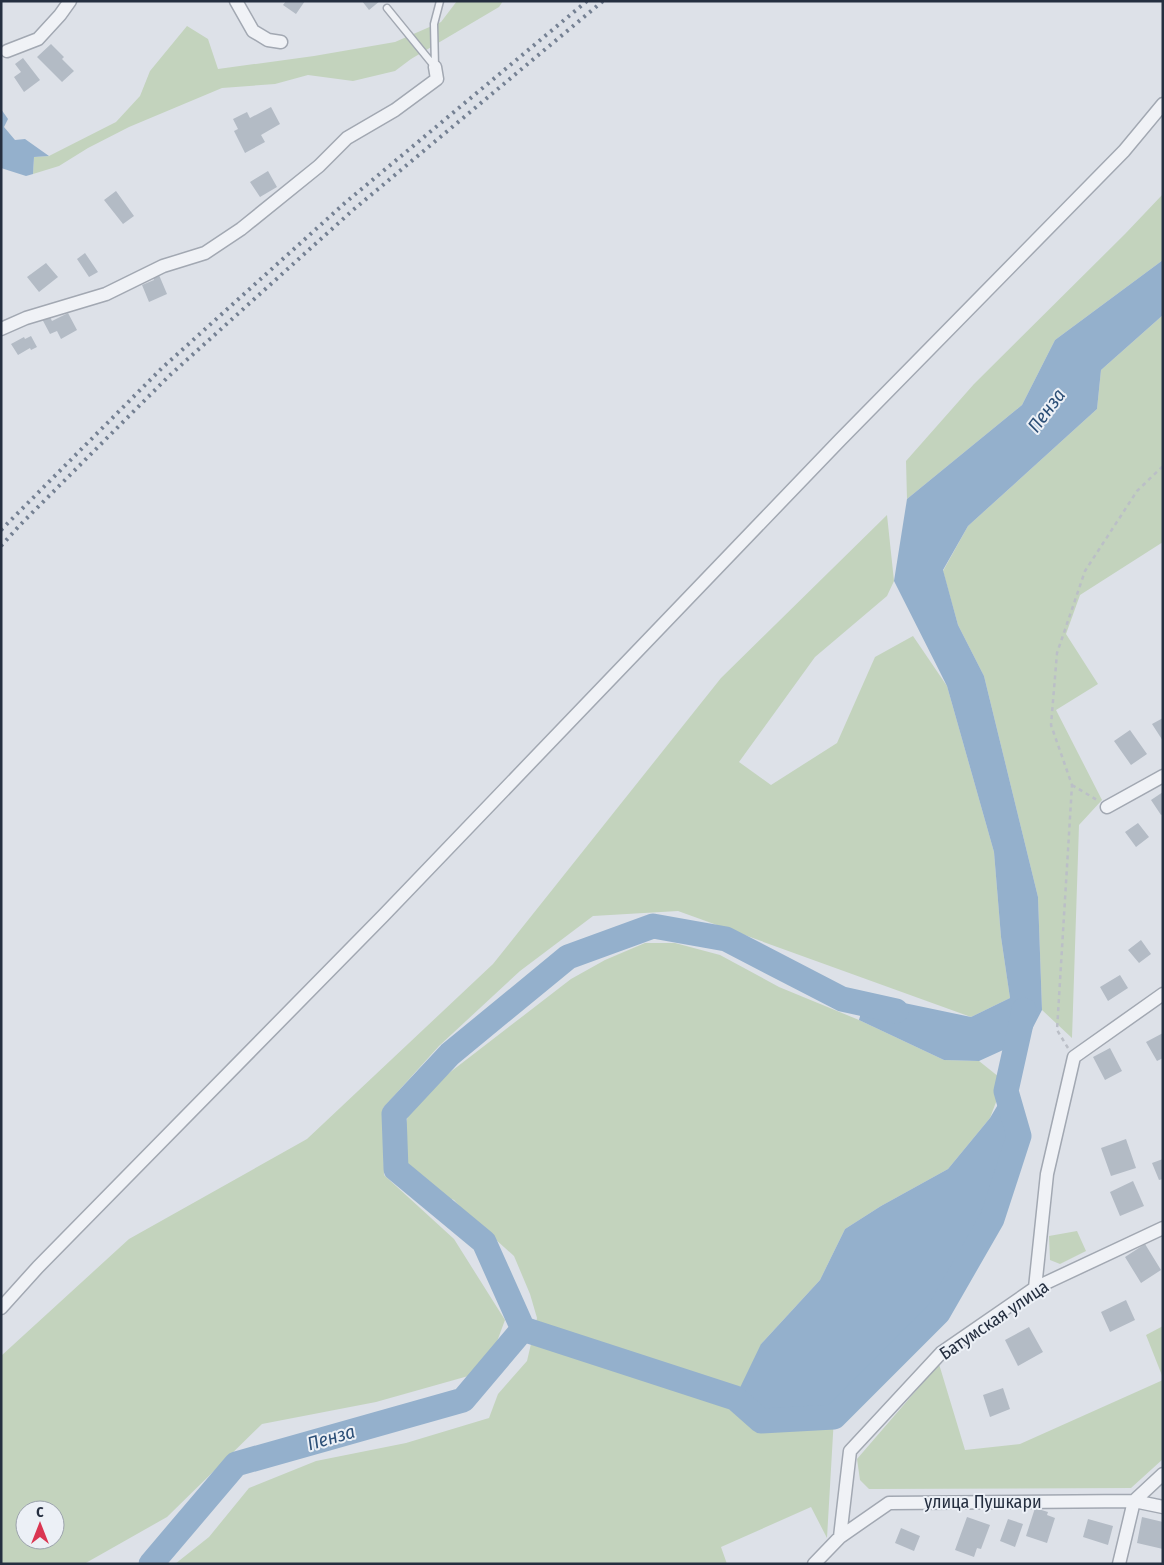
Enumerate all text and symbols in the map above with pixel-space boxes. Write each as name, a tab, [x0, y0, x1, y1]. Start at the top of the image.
water label: Пенза	[1023, 384, 1070, 437]
street label: Батумская улица	[935, 1275, 1053, 1365]
water label: Пенза	[305, 1420, 358, 1455]
street label: улица Пушкари	[924, 1491, 1042, 1513]
north arrow	[15, 1500, 65, 1550]
text: С	[36, 1504, 44, 1521]

